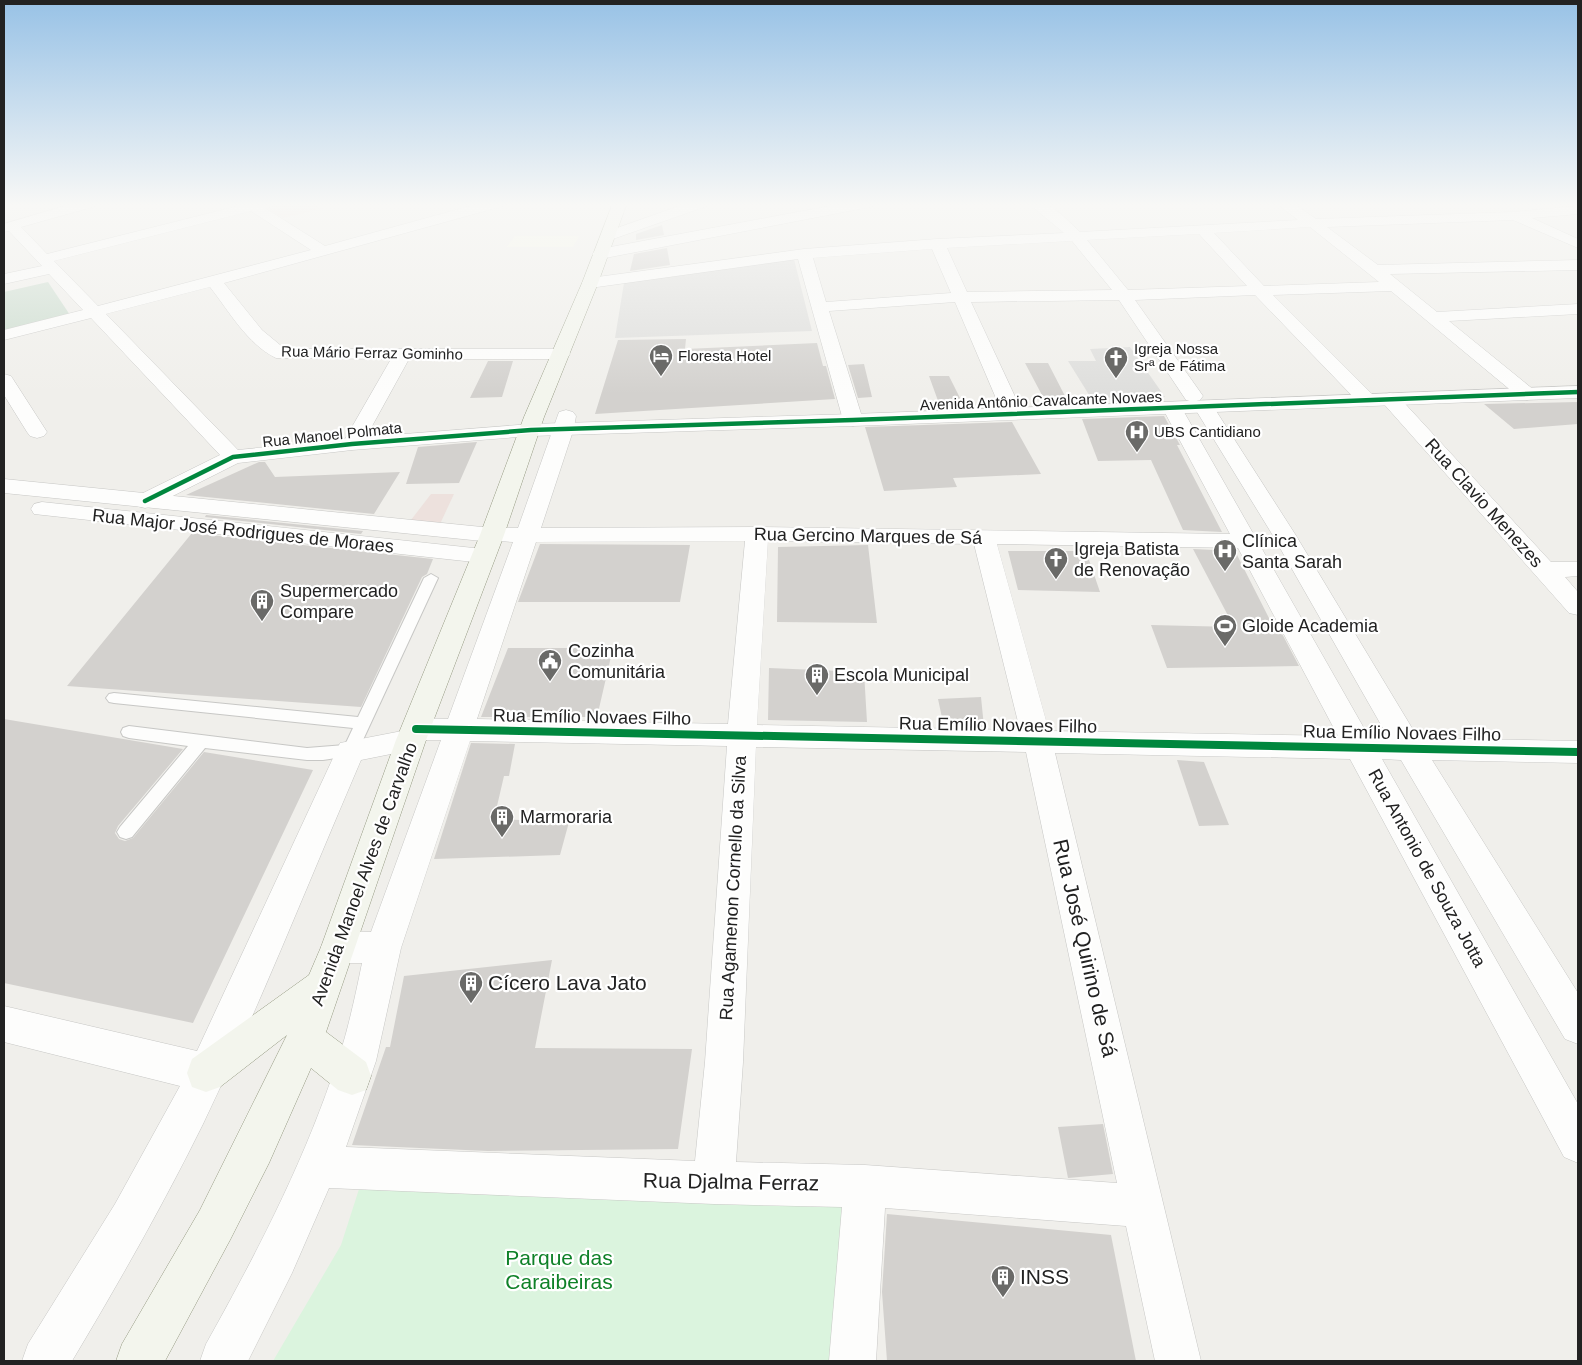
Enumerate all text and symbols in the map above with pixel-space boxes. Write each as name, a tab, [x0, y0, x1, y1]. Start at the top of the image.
place label: Igreja Nossa Srª de Fátima	[1134, 340, 1226, 374]
street label: Rua Mário Ferraz Gominho	[281, 342, 463, 363]
hotel icon: Floresta Hotel	[648, 343, 674, 377]
church icon: Igreja Nossa Srª de Fátima	[1103, 345, 1129, 379]
place label: Floresta Hotel	[678, 347, 771, 364]
street label: Avenida Antônio Cavalcante Novaes	[920, 388, 1162, 413]
street label: Rua Manoel Polmata	[261, 419, 403, 450]
hospital icon: UBS Cantidiano	[1124, 419, 1150, 453]
place label: UBS Cantidiano	[1154, 423, 1261, 440]
street label: Rua Clavio Menezes	[1421, 435, 1547, 571]
street label: Rua Major José Rodrigues de Moraes	[91, 505, 395, 557]
street label: Rua Gercino Marques de Sá	[754, 524, 983, 548]
place label: Clínica Santa Sarah	[1242, 531, 1342, 572]
hospital icon: Clínica Santa Sarah	[1212, 538, 1238, 572]
place label: Igreja Batista de Renovação	[1074, 539, 1190, 580]
church icon: Igreja Batista de Renovação	[1043, 546, 1069, 580]
place label: Supermercado Compare	[280, 581, 398, 622]
building icon: Supermercado Compare	[249, 588, 275, 622]
sports icon: Gloide Academia	[1212, 613, 1238, 647]
place label: Gloide Academia	[1242, 616, 1379, 636]
place label: Cozinha Comunitária	[568, 641, 666, 682]
public building icon: Cozinha Comunitária	[537, 648, 563, 682]
building icon: Escola Municipal	[804, 662, 830, 696]
place label: Escola Municipal	[834, 665, 969, 685]
street label: Rua Emílio Novaes Filho	[493, 705, 691, 729]
street label: Rua Emílio Novaes Filho	[899, 713, 1097, 737]
street label: Rua Emílio Novaes Filho	[1303, 721, 1501, 745]
street label: Avenida Manoel Alves de Carvalho	[307, 740, 421, 1008]
street label: Rua Agamenon Cornello da Silva	[716, 754, 750, 1021]
street label: Rua Antonio de Souza Jotta	[1364, 766, 1490, 971]
building icon: Marmoraria	[489, 804, 515, 838]
place label: Marmoraria	[520, 807, 613, 827]
street label: Rua José Quirino de Sá	[1049, 837, 1122, 1059]
building icon: Cícero Lava Jato	[458, 970, 484, 1004]
place label: Cícero Lava Jato	[488, 971, 647, 994]
street label: Rua Djalma Ferraz	[643, 1168, 819, 1195]
park label: Parque das Caraibeiras	[505, 1246, 613, 1293]
building icon: INSS	[990, 1264, 1016, 1298]
place label: INSS	[1020, 1265, 1069, 1288]

